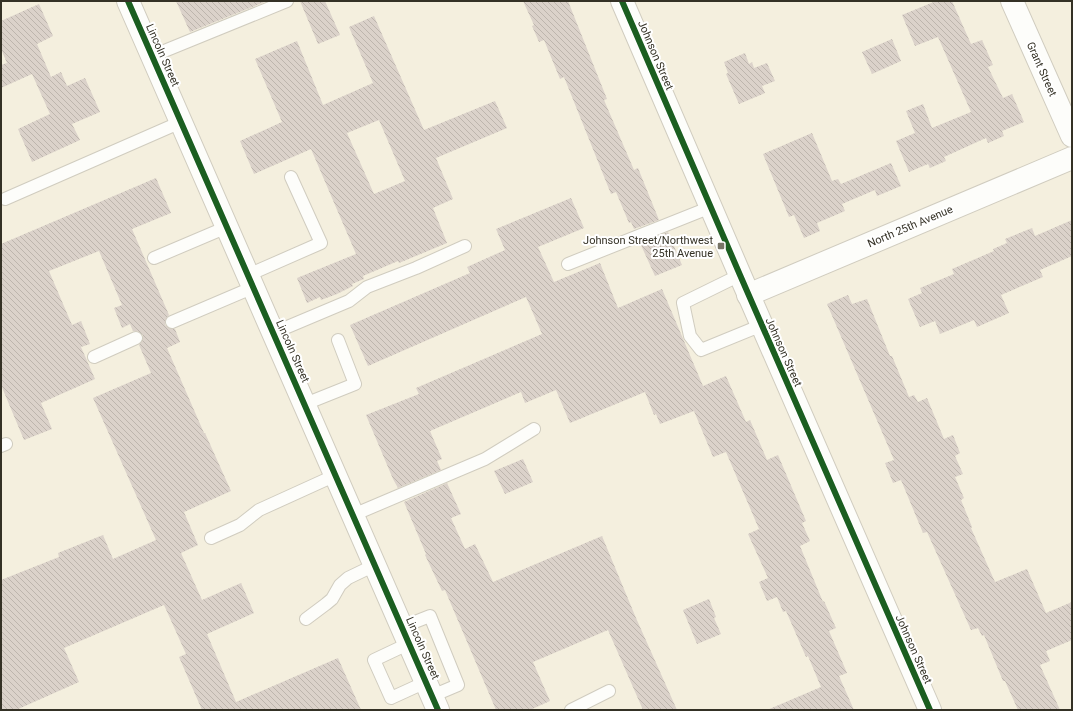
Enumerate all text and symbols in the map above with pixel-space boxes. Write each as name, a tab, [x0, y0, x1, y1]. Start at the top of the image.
street label: Johnson Street	[635, 18, 676, 92]
street label: Lincoln Street	[143, 22, 182, 89]
street label: Grant Street	[1024, 40, 1060, 99]
street label: North 25th Avenue	[866, 203, 955, 250]
place label: Johnson Street/Northwest 25th Avenue	[583, 234, 713, 260]
marker: Johnson Street/Northwest 25th Avenue	[716, 241, 726, 251]
street label: Johnson Street	[763, 316, 805, 389]
street label: Lincoln Street	[273, 318, 312, 385]
street label: Johnson Street	[893, 613, 935, 686]
street label: Lincoln Street	[403, 615, 442, 682]

